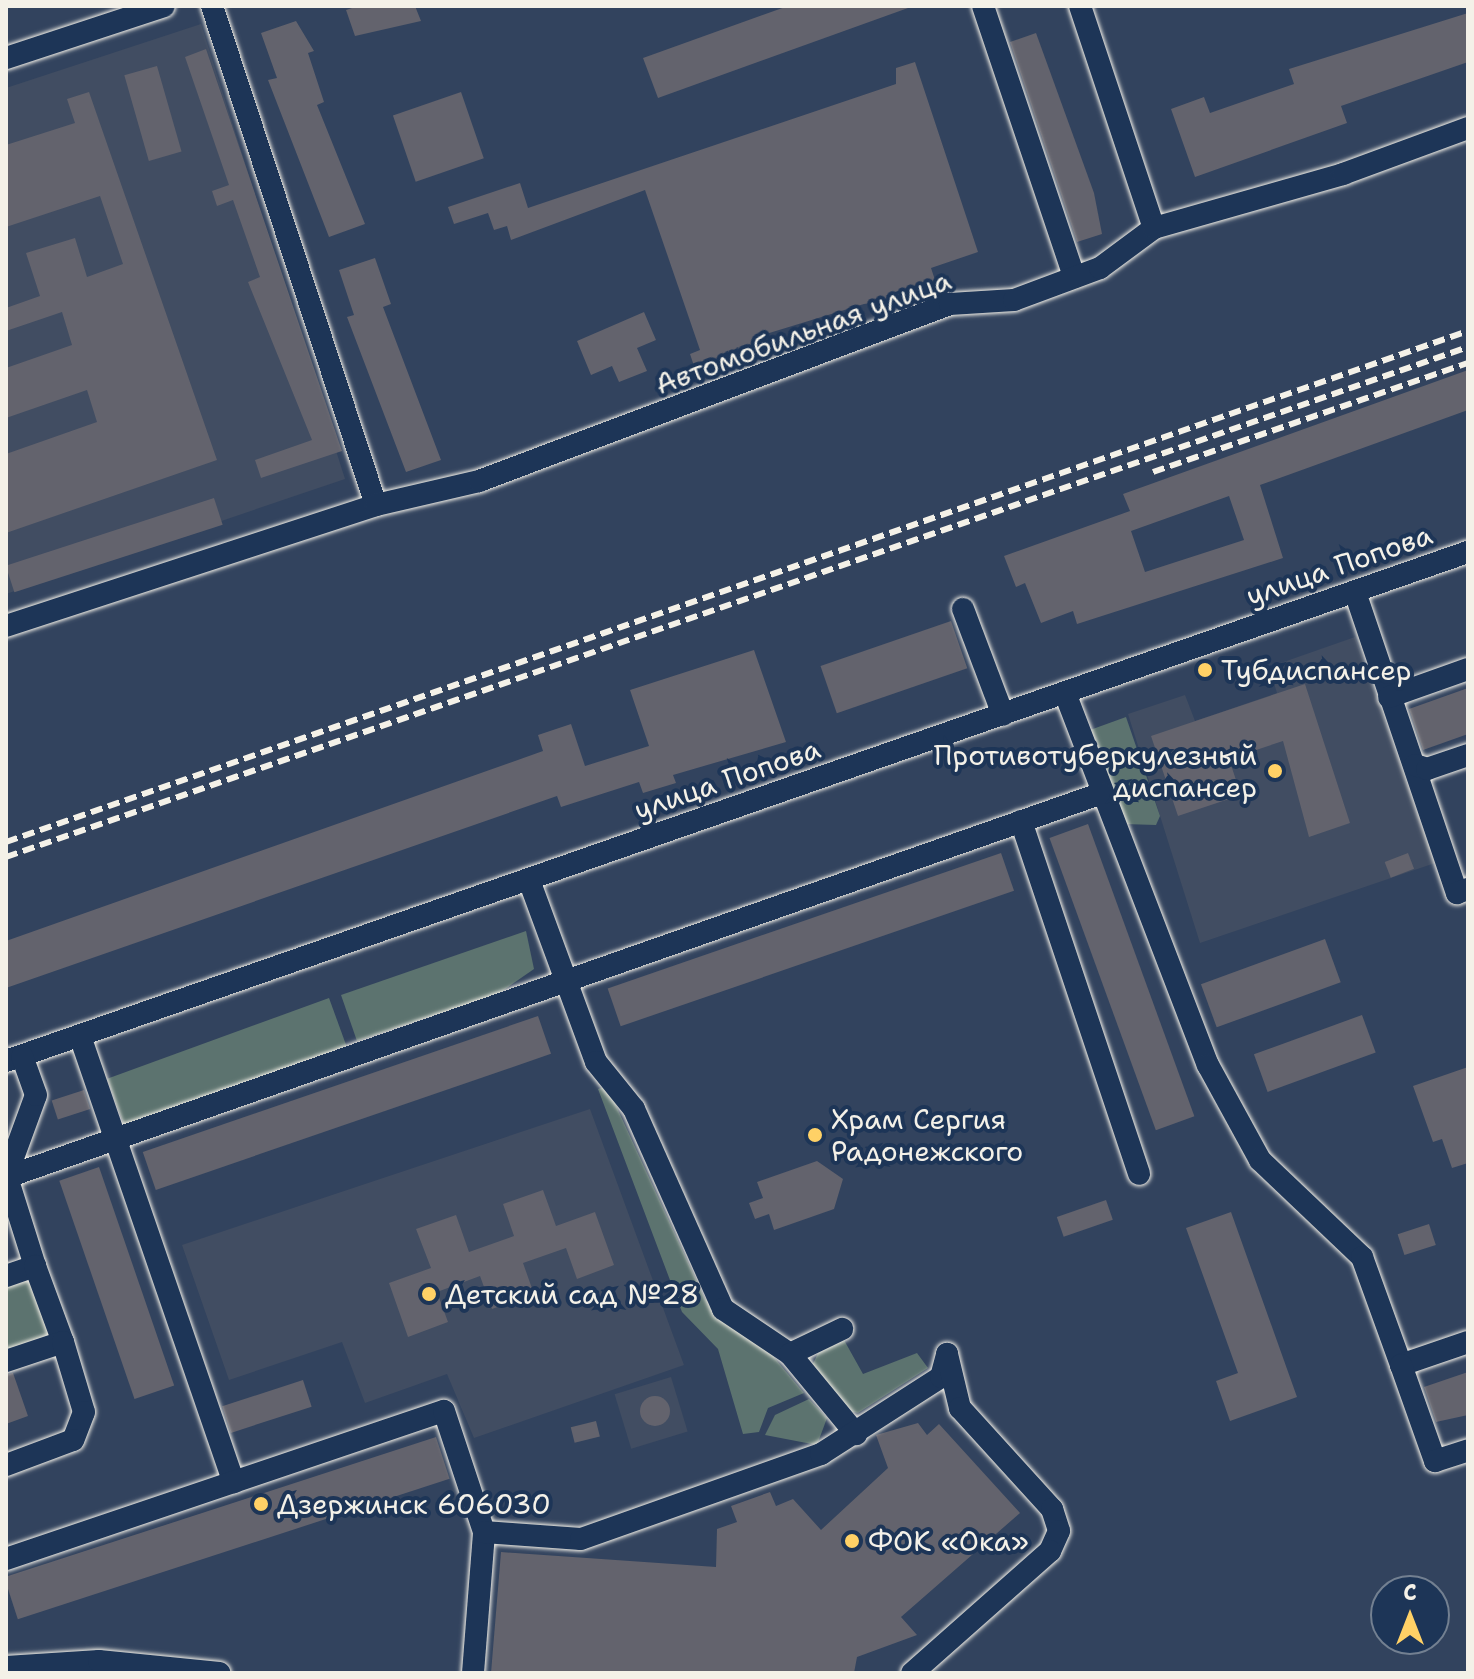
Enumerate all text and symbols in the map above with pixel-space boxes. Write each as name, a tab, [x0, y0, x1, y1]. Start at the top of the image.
street label: Автомобильная улица	[651, 263, 955, 401]
street label: улица Попова	[1242, 517, 1436, 613]
place label: Тубдиспансер	[1221, 653, 1412, 687]
marker: Тубдиспансер	[1196, 661, 1214, 679]
street label: улица Попова	[630, 731, 824, 827]
place label: Противотуберкулезный диспансер	[934, 738, 1257, 804]
marker: Противотуберкулезный диспансер	[1264, 760, 1286, 782]
place label: Храм Сергия Радонежского	[831, 1102, 1023, 1168]
marker: Храм Сергия Радонежского	[806, 1126, 824, 1144]
place label: Детский сад №28	[445, 1277, 699, 1311]
marker: Детский сад №28	[420, 1285, 438, 1303]
place label: Дзержинск 606030	[277, 1487, 551, 1521]
marker: Дзержинск 606030	[252, 1495, 270, 1513]
place label: ФОК «Ока»	[868, 1524, 1029, 1558]
marker: ФОК «Ока»	[843, 1532, 861, 1550]
north arrow	[1370, 1575, 1450, 1655]
text: С	[1403, 1578, 1417, 1607]

